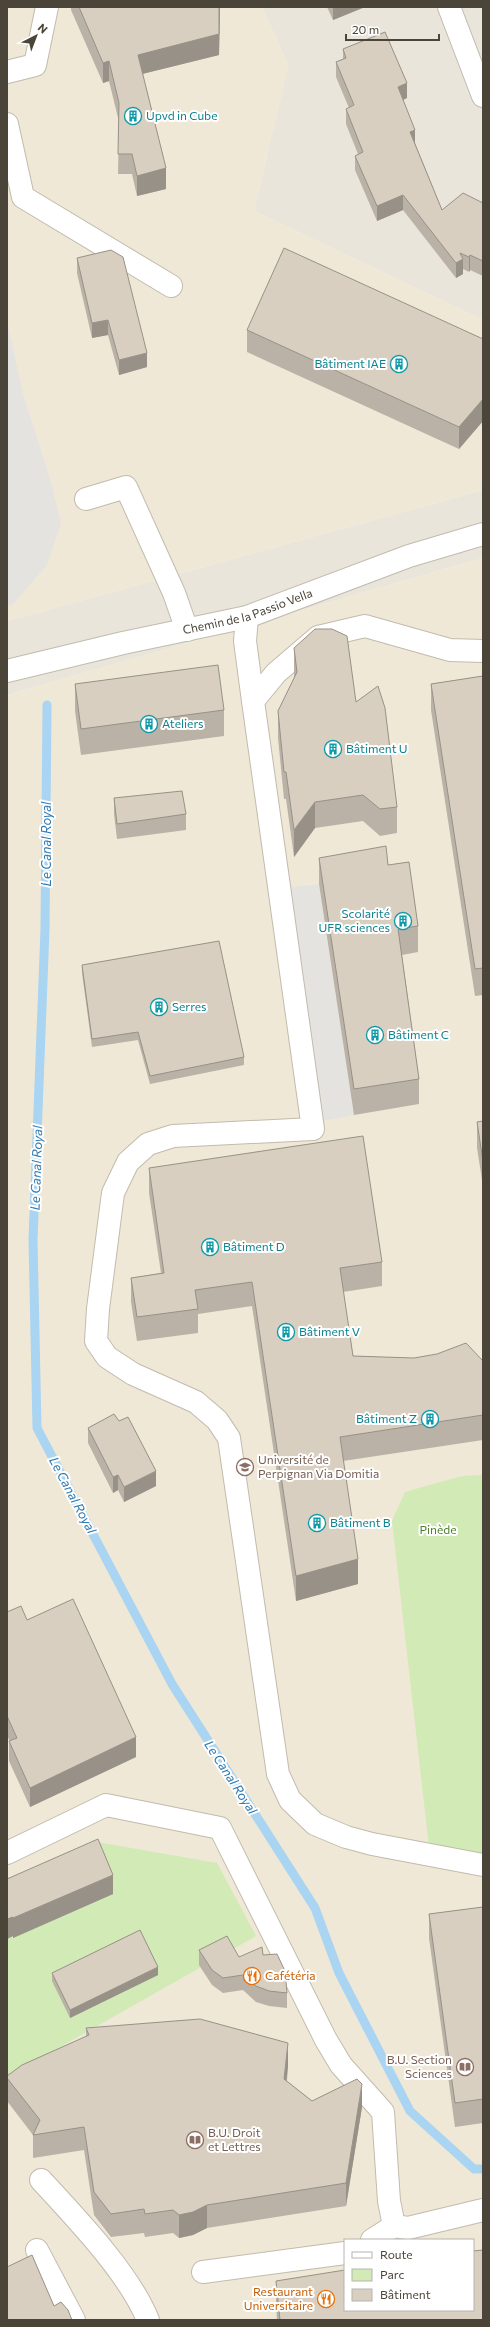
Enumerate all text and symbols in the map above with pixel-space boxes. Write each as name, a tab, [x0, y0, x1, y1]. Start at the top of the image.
north arrow	[16, 16, 56, 56]
scale bar	[346, 16, 439, 42]
text: N	[36, 21, 50, 36]
text: 20 m	[352, 22, 379, 36]
building icon: Upvd in Cube	[123, 106, 143, 126]
place label: Upvd in Cube	[146, 108, 218, 122]
building icon: Bâtiment IAE	[389, 354, 409, 374]
place label: Bâtiment IAE	[314, 356, 386, 370]
street label: Chemin de la Passio Vella	[181, 585, 314, 636]
building icon: Ateliers	[139, 714, 159, 734]
place label: Ateliers	[162, 716, 203, 730]
building icon: Bâtiment U	[323, 739, 343, 759]
place label: Bâtiment U	[346, 741, 408, 755]
water label: Le Canal Royal	[38, 801, 54, 886]
place label: Scolarité UFR sciences	[319, 906, 390, 934]
building icon: Scolarité UFR sciences	[393, 911, 413, 931]
building icon: Serres	[149, 997, 169, 1017]
place label: Serres	[172, 999, 207, 1013]
building icon: Bâtiment C	[365, 1025, 385, 1045]
place label: Bâtiment C	[388, 1027, 449, 1041]
water label: Le Canal Royal	[27, 1125, 45, 1211]
building icon: Bâtiment D	[200, 1237, 220, 1257]
place label: Bâtiment D	[223, 1239, 285, 1253]
building icon: Bâtiment V	[276, 1322, 296, 1342]
place label: Bâtiment V	[299, 1324, 360, 1338]
building icon: Bâtiment Z	[420, 1409, 440, 1429]
place label: Bâtiment Z	[356, 1411, 417, 1425]
place label: Université de Perpignan Via Domitia	[258, 1452, 379, 1480]
water label: Le Canal Royal	[46, 1454, 100, 1537]
school or university icon: Université de Perpignan Via Domitia	[235, 1457, 255, 1477]
building icon: Bâtiment B	[307, 1513, 327, 1533]
place label: Bâtiment B	[330, 1515, 391, 1529]
park label: Pinède	[419, 1522, 457, 1536]
water label: Le Canal Royal	[201, 1737, 261, 1818]
restaurant icon: Cafétéria	[242, 1966, 262, 1986]
place label: Cafétéria	[265, 1968, 316, 1982]
place label: B.U. Section Sciences	[387, 2052, 452, 2080]
library icon: B.U. Section Sciences	[455, 2057, 475, 2077]
place label: B.U. Droit et Lettres	[208, 2125, 261, 2153]
library icon: B.U. Droit et Lettres	[185, 2130, 205, 2150]
legend	[344, 2239, 474, 2311]
text: Route	[380, 2247, 413, 2261]
text: Parc	[380, 2267, 404, 2281]
place label: Restaurant Universitaire	[244, 2284, 313, 2312]
text: Bâtiment	[380, 2287, 431, 2301]
restaurant icon: Restaurant Universitaire	[316, 2289, 336, 2309]

